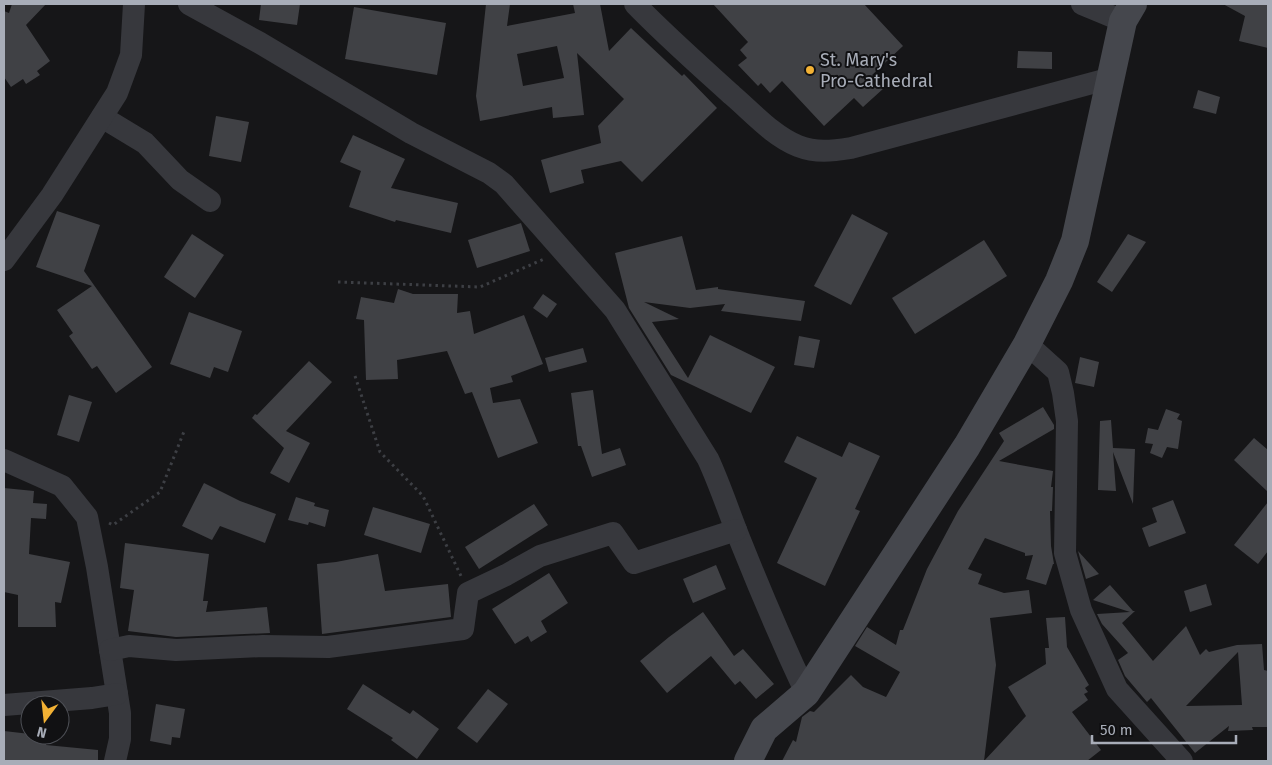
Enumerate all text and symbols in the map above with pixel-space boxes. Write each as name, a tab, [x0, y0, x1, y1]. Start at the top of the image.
place label: St. Mary's Pro-Cathedral	[820, 49, 933, 92]
marker: St. Mary's Pro-Cathedral	[804, 64, 816, 76]
north arrow	[20, 695, 70, 745]
scale bar	[1092, 712, 1236, 744]
text: 50 m	[1100, 721, 1133, 739]
text: N	[35, 723, 48, 741]

